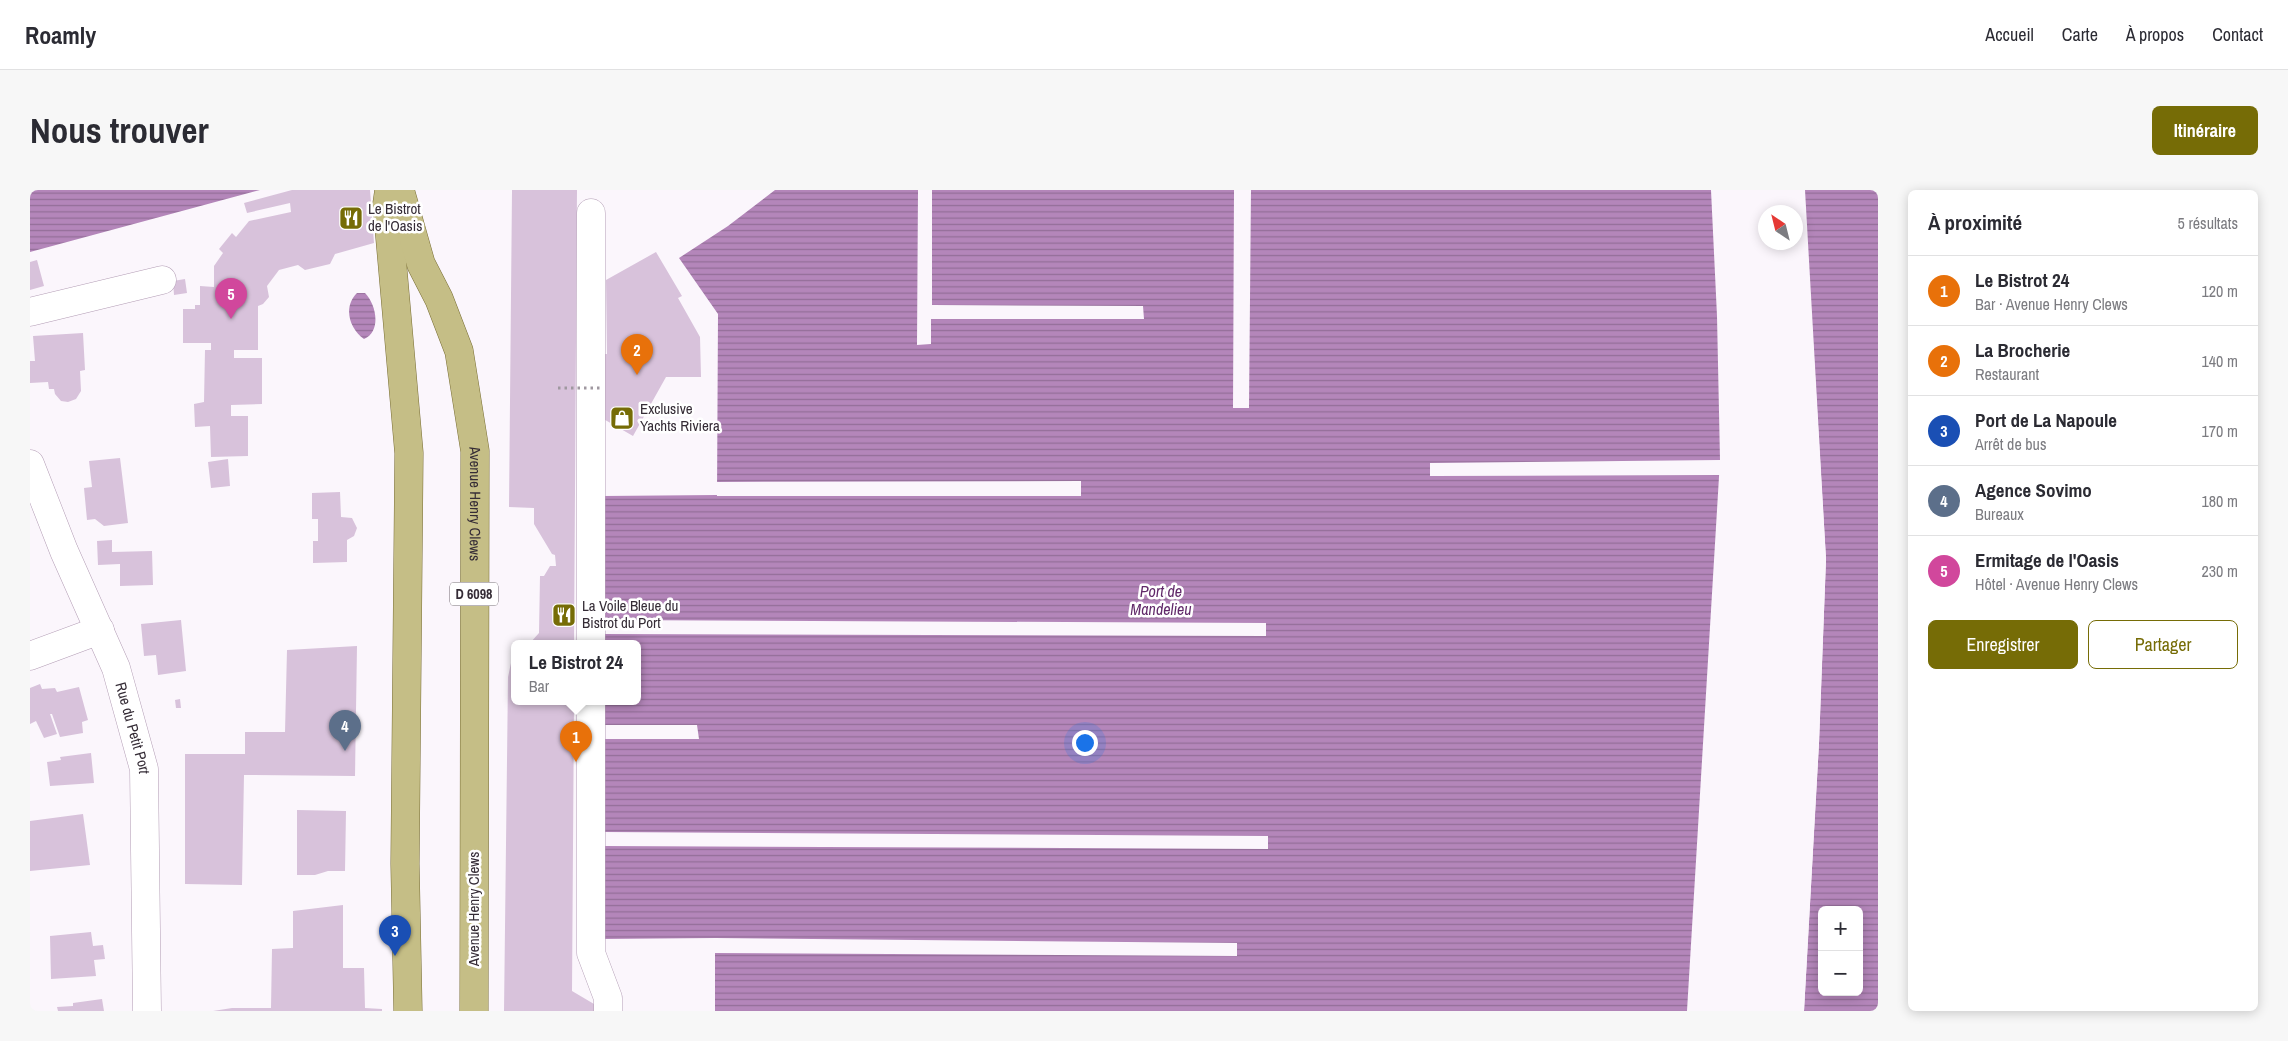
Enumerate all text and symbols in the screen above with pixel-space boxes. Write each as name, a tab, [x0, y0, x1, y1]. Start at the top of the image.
text: Roamly	[25, 19, 96, 51]
text: Accueil	[1985, 22, 2034, 47]
text: Carte	[2062, 22, 2098, 47]
text: À propos	[2126, 22, 2184, 47]
text: Contact	[2212, 22, 2263, 47]
button: Itinéraire	[2152, 106, 2258, 155]
text: Nous trouver	[30, 107, 209, 154]
place label: Le Bistrot de l'Oasis	[368, 198, 422, 236]
restaurant icon: Le Bistrot de l'Oasis	[338, 205, 364, 231]
north arrow	[1758, 205, 1803, 250]
text: À proximité	[1928, 208, 2022, 237]
text: 5 résultats	[2177, 212, 2238, 234]
text: Le Bistrot 24	[1975, 267, 2069, 293]
pin: 5	[215, 278, 247, 319]
text: 1	[1940, 280, 1948, 302]
text: 120 m	[2202, 280, 2238, 302]
text: Bar · Avenue Henry Clews	[1975, 293, 2128, 315]
pin: 2	[621, 334, 653, 375]
text: La Brocherie	[1975, 337, 2070, 363]
text: 2	[1940, 350, 1948, 372]
text: 140 m	[2202, 350, 2238, 372]
text: Restaurant	[1975, 363, 2039, 385]
place label: Exclusive Yachts Riviera	[640, 398, 720, 436]
shop icon: Exclusive Yachts Riviera	[609, 405, 635, 431]
text: Port de La Napoule	[1975, 407, 2117, 433]
text: 3	[1940, 420, 1948, 442]
text: 170 m	[2202, 420, 2238, 442]
text: Arrêt de bus	[1975, 433, 2046, 455]
street label: Avenue Henry Clews	[464, 444, 487, 561]
text: Agence Sovimo	[1975, 477, 2092, 503]
text: 4	[1940, 490, 1948, 512]
text: 180 m	[2202, 490, 2238, 512]
text: Bureaux	[1975, 503, 2024, 525]
text: Ermitage de l'Oasis	[1975, 547, 2119, 573]
text: 5	[1940, 560, 1948, 582]
text: 230 m	[2202, 560, 2238, 582]
text: Hôtel · Avenue Henry Clews	[1975, 573, 2138, 595]
water label: Port de Mandelieu	[1130, 580, 1192, 620]
road number: D 6098	[450, 582, 498, 606]
place label: La Voile Bleue du Bistrot du Port	[582, 595, 678, 633]
restaurant icon: La Voile Bleue du Bistrot du Port	[551, 602, 577, 628]
button: Enregistrer	[1928, 620, 2078, 669]
button: Partager	[2088, 620, 2238, 669]
popup	[511, 640, 641, 705]
text: Le Bistrot 24	[529, 649, 623, 675]
text: Bar	[529, 675, 549, 697]
street label: Rue du Petit Port	[110, 680, 155, 775]
pin: 4	[329, 710, 361, 751]
pin: 1	[560, 721, 592, 762]
your location	[1072, 730, 1098, 756]
street label: Avenue Henry Clews	[463, 852, 484, 967]
map controls	[1818, 906, 1863, 996]
button: +	[1818, 906, 1863, 951]
pin: 3	[379, 915, 411, 956]
button: −	[1818, 951, 1863, 996]

